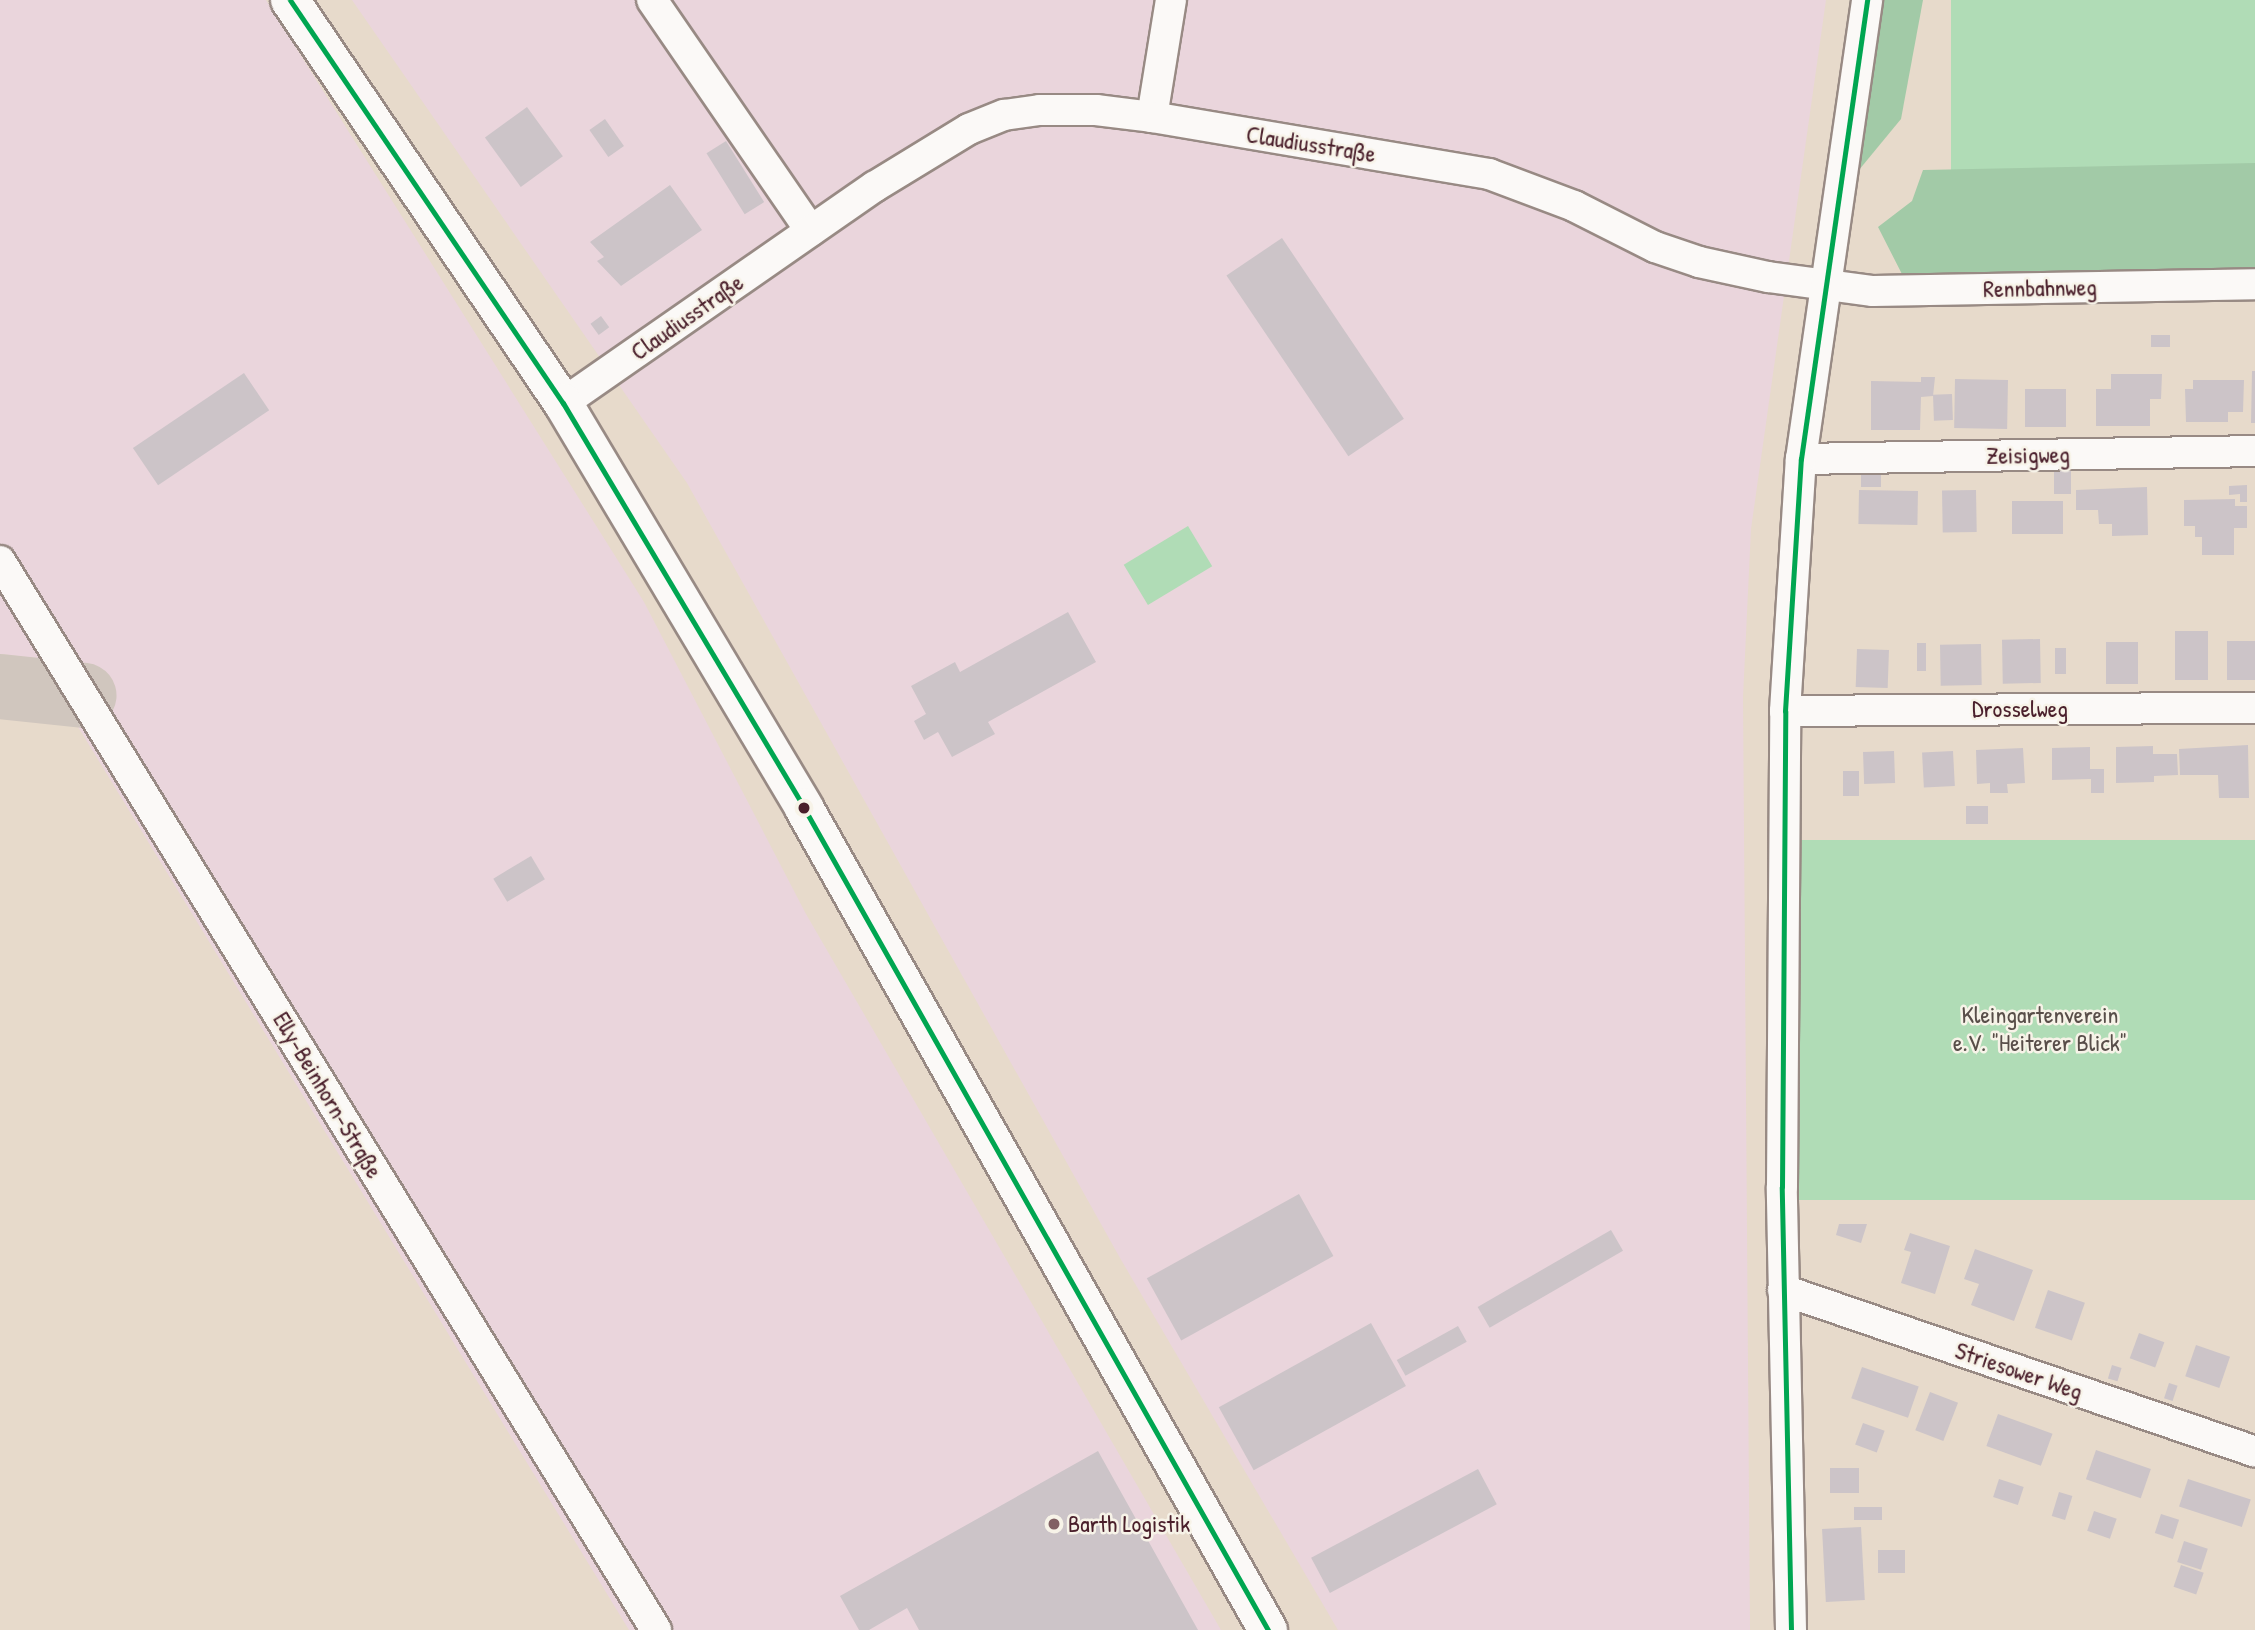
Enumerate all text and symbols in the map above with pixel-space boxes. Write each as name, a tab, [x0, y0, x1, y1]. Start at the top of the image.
street label: Claudiusstraße	[1244, 120, 1378, 168]
street label: Claudiusstraße	[625, 268, 749, 366]
street label: Rennbahnweg	[1983, 273, 2097, 303]
street label: Zeisigweg	[1986, 440, 2070, 470]
street label: Drosselweg	[1972, 695, 2068, 723]
unlabelled marker	[797, 801, 811, 815]
park label: Kleingartenverein e.V. "Heiterer Blick"	[1953, 1001, 2127, 1057]
street label: Elly-Beinhorn-Straße	[267, 1007, 389, 1183]
street label: Striesower Weg	[1952, 1336, 2086, 1406]
place label: Barth Logistik	[1068, 1510, 1190, 1538]
marker: Barth Logistik	[1046, 1516, 1062, 1532]

